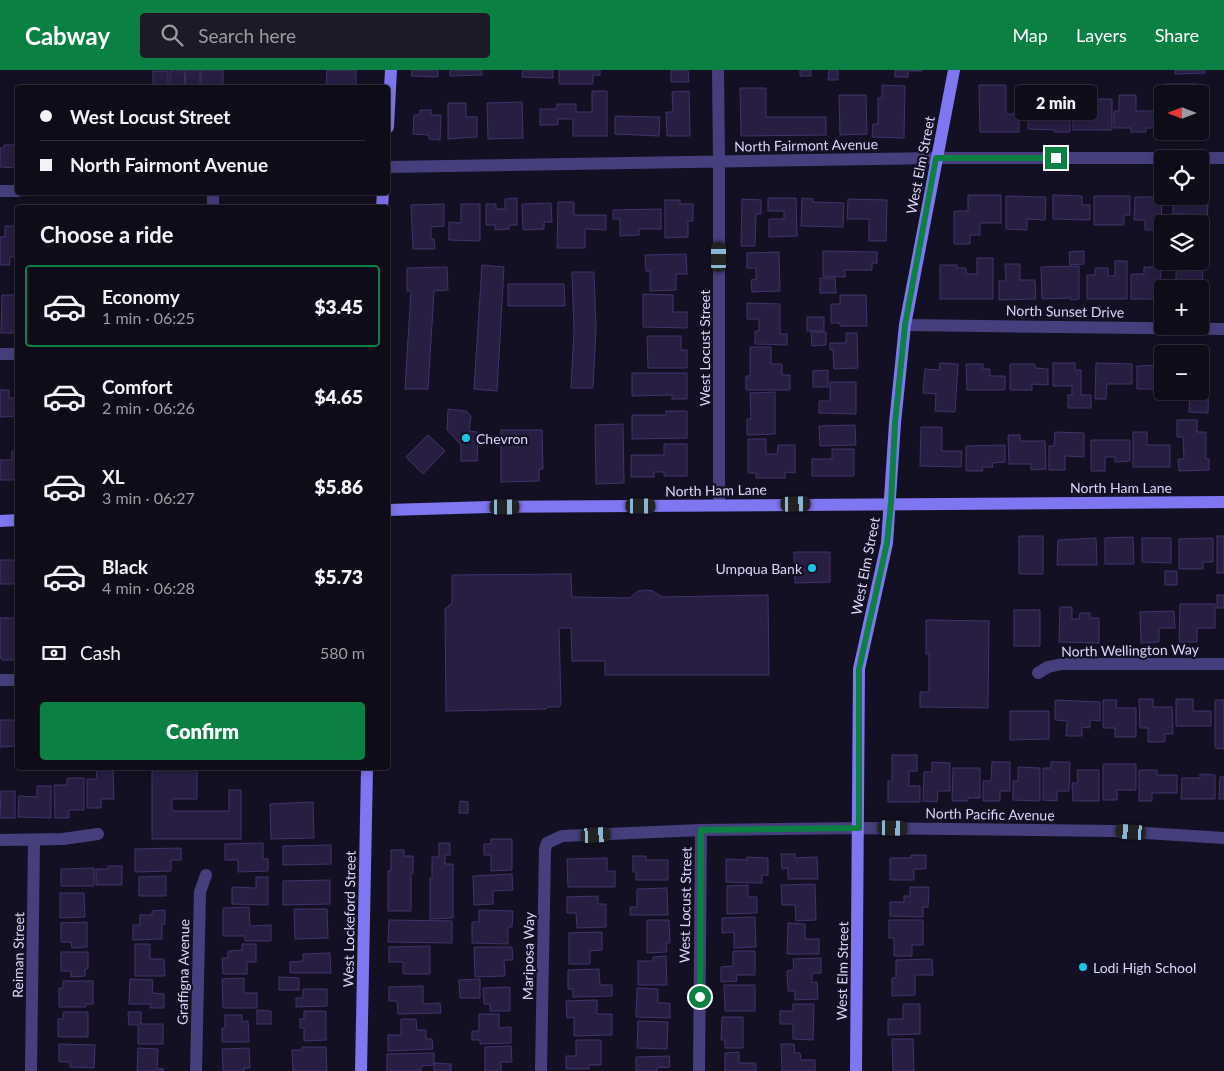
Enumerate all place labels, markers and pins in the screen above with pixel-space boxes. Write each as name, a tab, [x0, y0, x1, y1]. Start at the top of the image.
place label: Chevron	[476, 430, 528, 447]
marker: Chevron	[460, 432, 472, 444]
place label: Umpqua Bank	[716, 560, 803, 577]
marker: Umpqua Bank	[806, 562, 818, 574]
place label: Lodi High School	[1093, 959, 1196, 976]
marker: Lodi High School	[1077, 961, 1089, 973]

